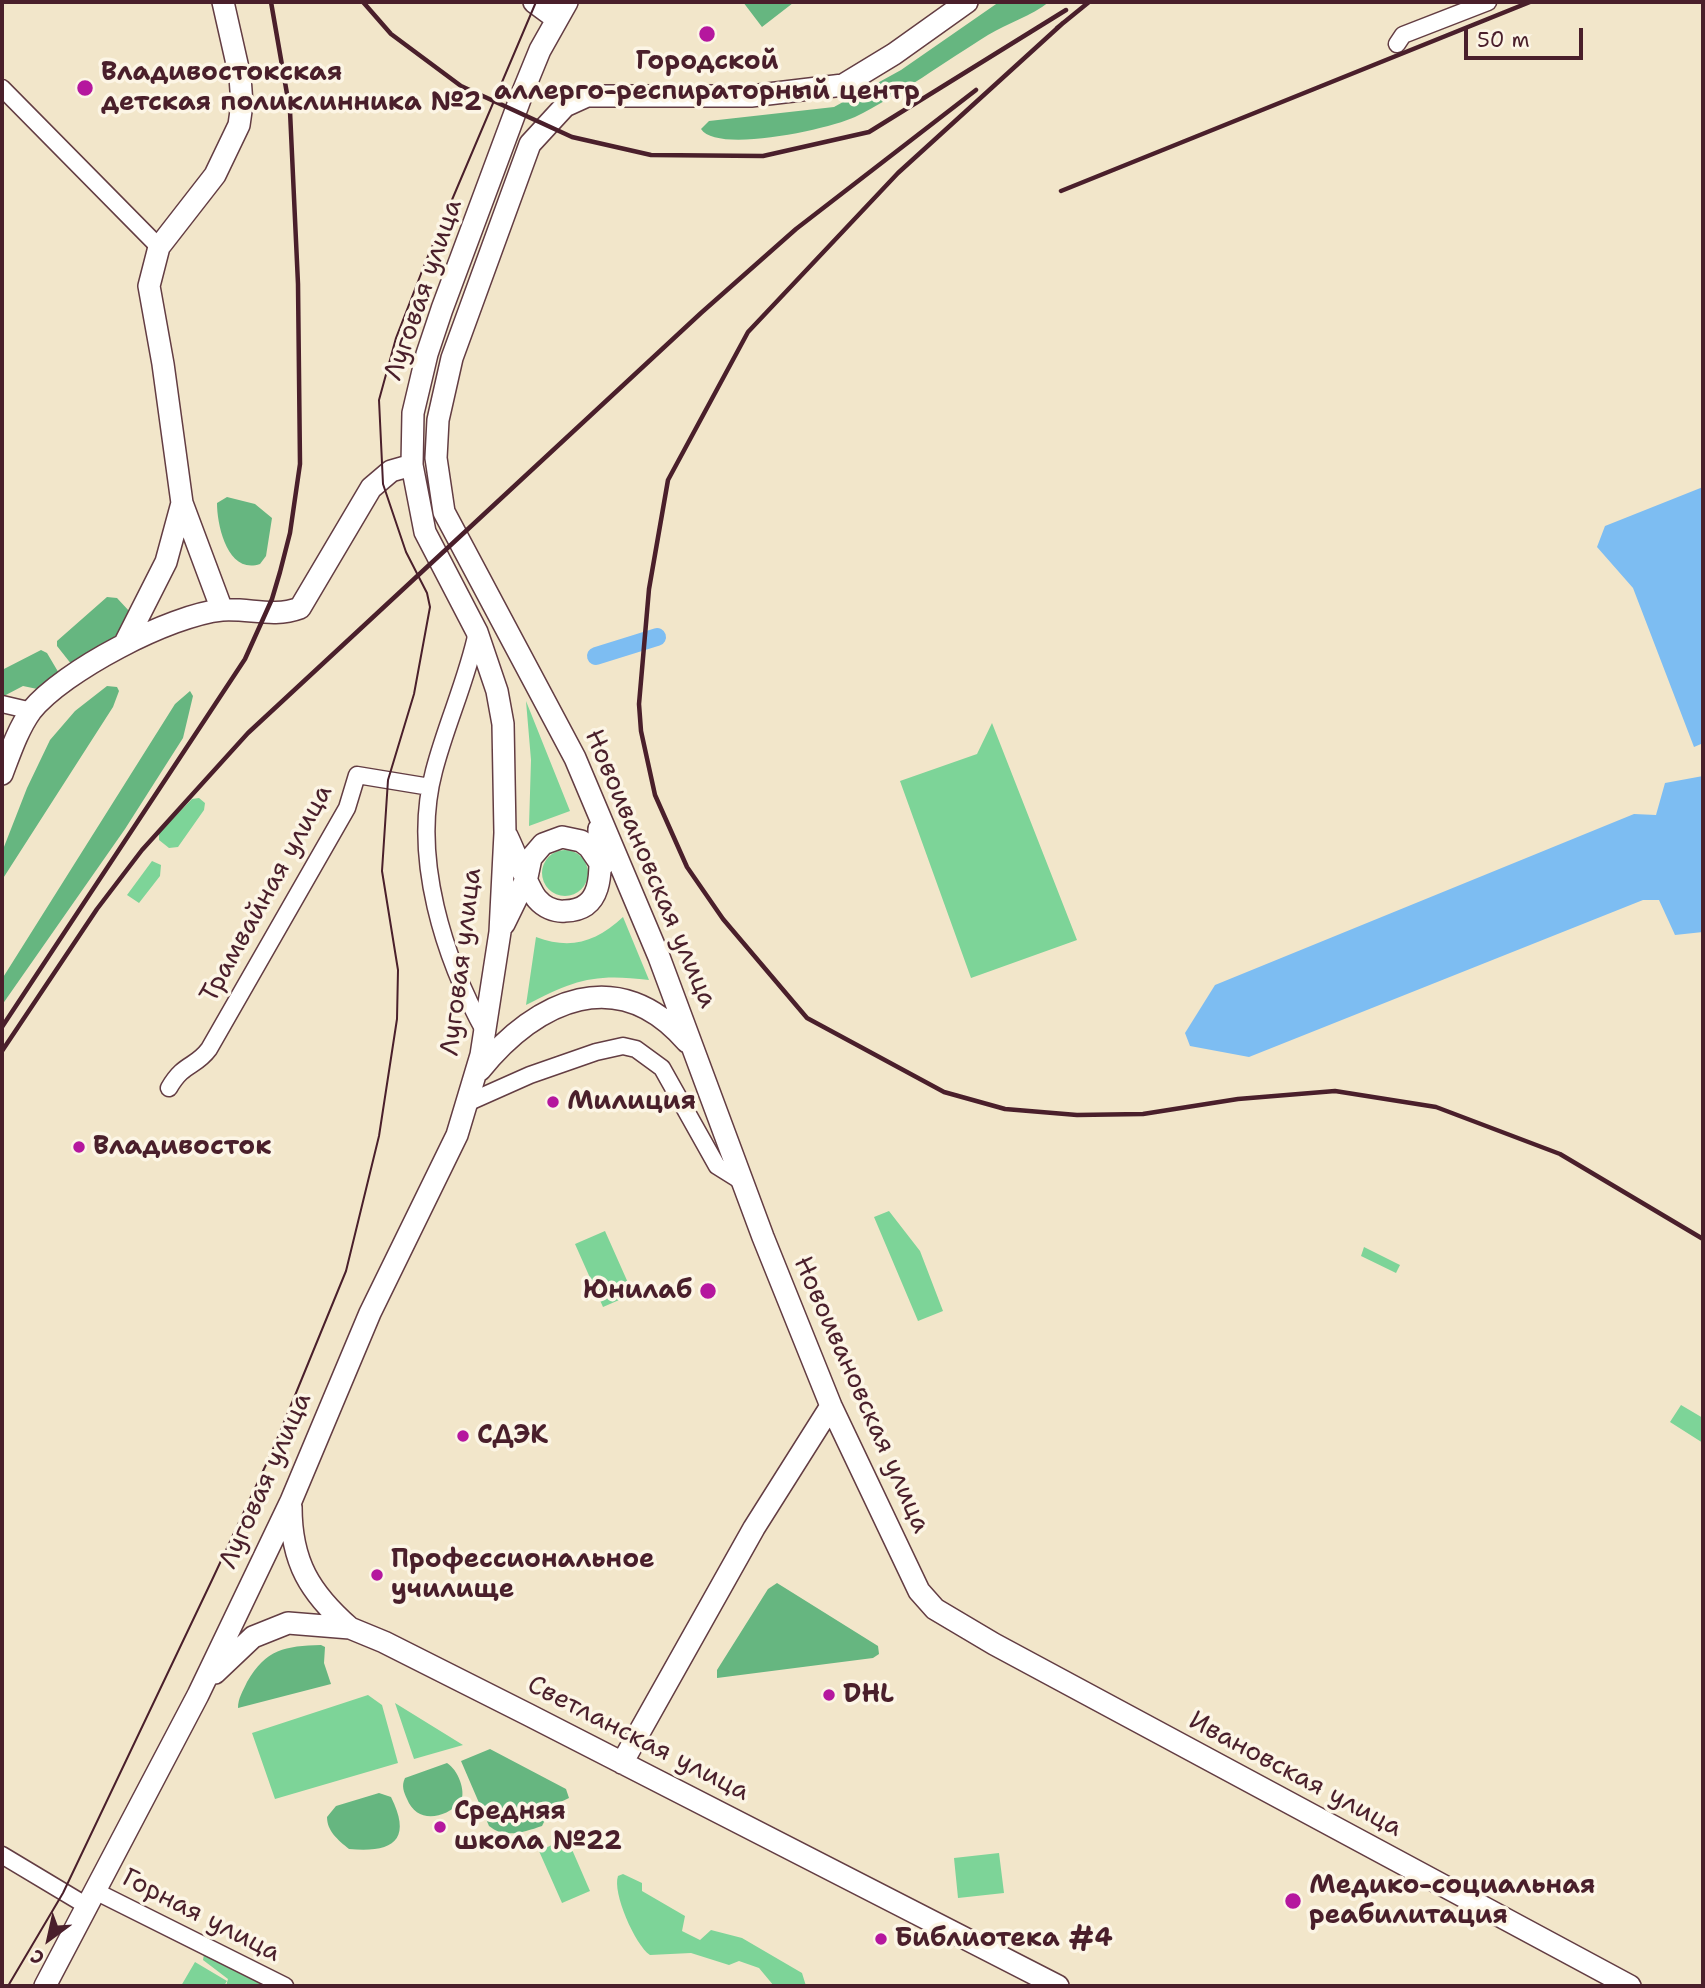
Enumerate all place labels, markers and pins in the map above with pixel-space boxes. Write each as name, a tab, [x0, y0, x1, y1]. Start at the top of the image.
marker: Городской аллерго-респираторный центр	[697, 24, 717, 44]
place label: Городской аллерго-респираторный центр	[494, 46, 920, 108]
place label: Владивостокская детская поликлинника №2	[101, 57, 482, 119]
marker: Владивостокская детская поликлинника №2	[75, 78, 95, 98]
place label: Милиция	[567, 1086, 696, 1118]
marker: Милиция	[545, 1094, 561, 1110]
place label: Владивосток	[93, 1131, 272, 1163]
marker: Владивосток	[71, 1139, 87, 1155]
place label: Юнилаб	[583, 1275, 692, 1307]
marker: Юнилаб	[698, 1281, 718, 1301]
place label: СДЭК	[477, 1420, 548, 1452]
marker: СДЭК	[455, 1428, 471, 1444]
place label: Профессиональное училище	[391, 1544, 655, 1606]
marker: Профессиональное училище	[369, 1567, 385, 1583]
place label: DHL	[843, 1679, 894, 1711]
marker: DHL	[821, 1687, 837, 1703]
place label: Средняя школа №22	[454, 1796, 622, 1857]
marker: Средняя школа №22	[432, 1819, 448, 1835]
place label: Медико-социальная реабилитация	[1309, 1870, 1595, 1932]
marker: Медико-социальная реабилитация	[1283, 1891, 1303, 1911]
place label: Библиотека #4	[895, 1923, 1113, 1955]
marker: Библиотека #4	[873, 1931, 889, 1947]

